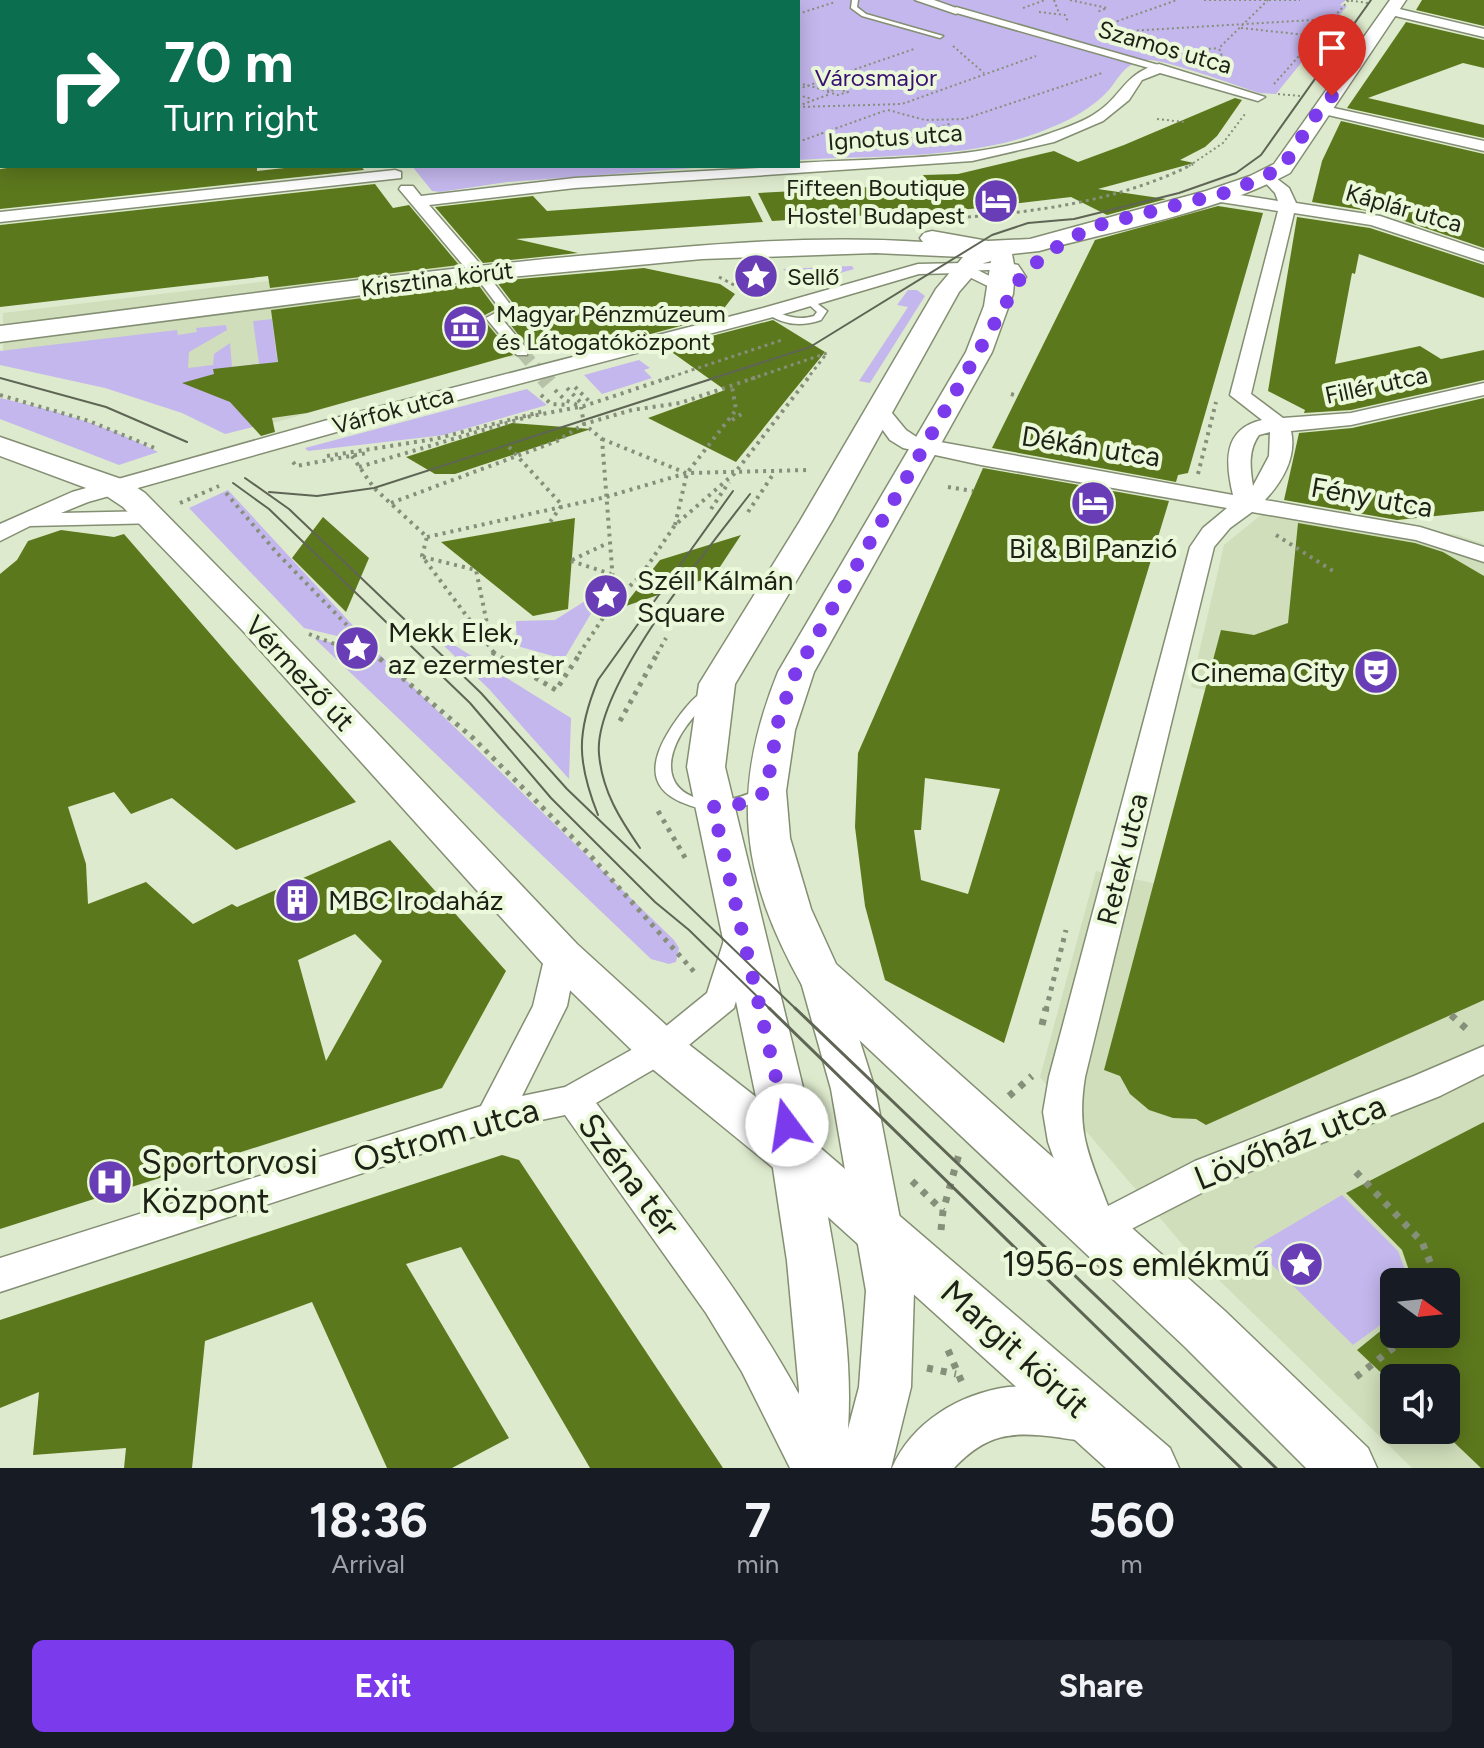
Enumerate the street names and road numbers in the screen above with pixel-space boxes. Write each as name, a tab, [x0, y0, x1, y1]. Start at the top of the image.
street label: Szamos utca	[1095, 14, 1235, 80]
street label: Ignotus utca	[827, 118, 963, 156]
street label: Káplár utca	[1342, 178, 1466, 238]
street label: Krisztina körút	[359, 255, 515, 303]
street label: Fillér utca	[1322, 360, 1430, 410]
street label: Várfok utca	[329, 380, 457, 440]
street label: Dékán utca	[1019, 418, 1163, 474]
street label: Fény utca	[1308, 470, 1436, 524]
street label: Vérmező út	[238, 608, 362, 738]
street label: Retek utca	[1089, 790, 1155, 928]
street label: Lövőház utca	[1188, 1085, 1392, 1199]
street label: Ostrom utca	[348, 1089, 544, 1181]
street label: Széna tér	[569, 1105, 689, 1245]
street label: Margit körút	[932, 1272, 1098, 1426]

